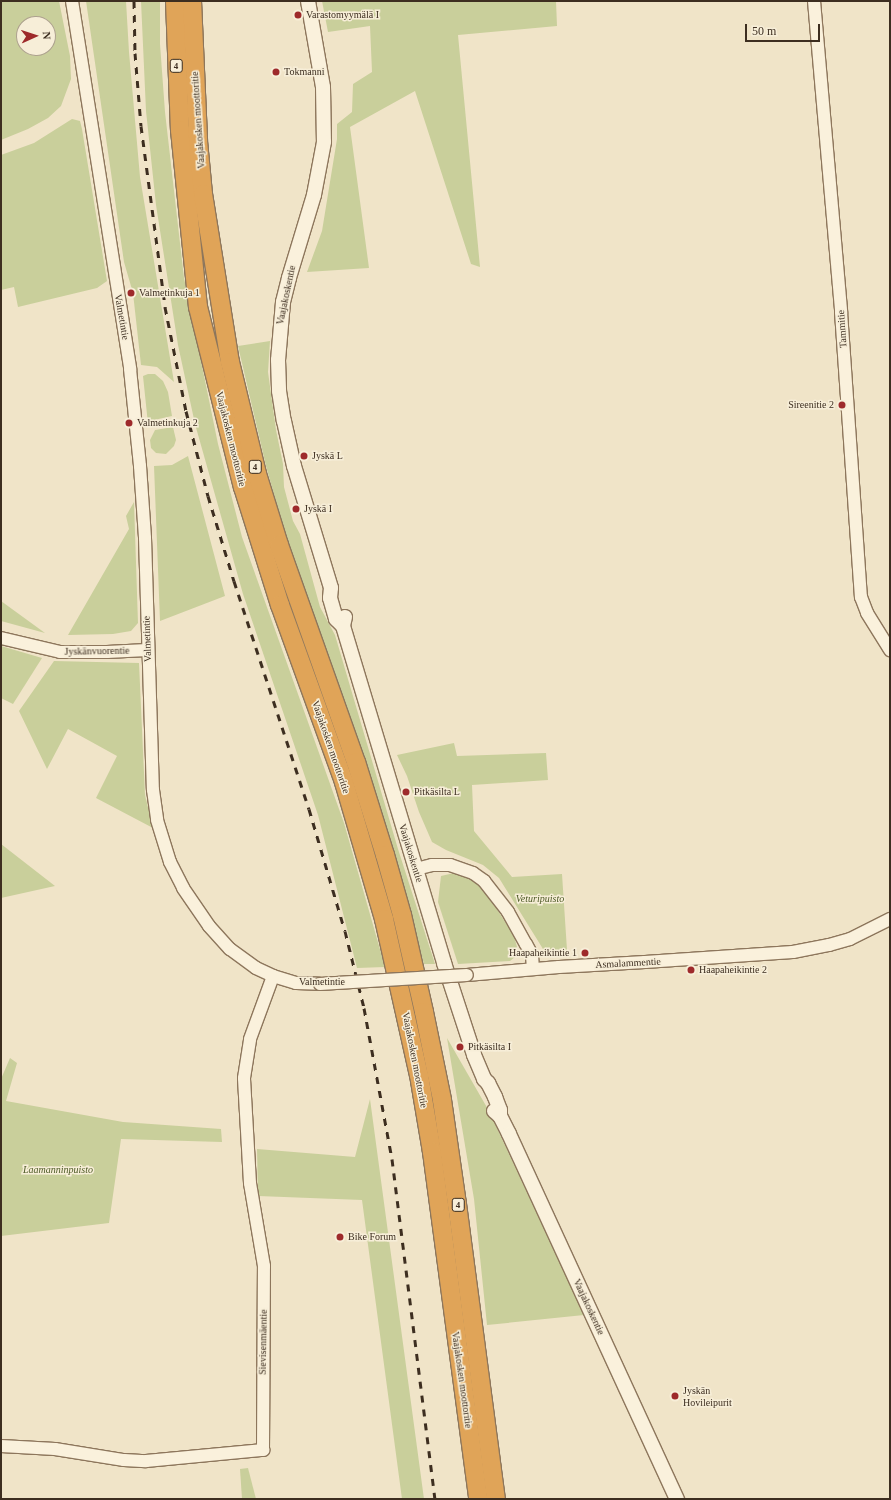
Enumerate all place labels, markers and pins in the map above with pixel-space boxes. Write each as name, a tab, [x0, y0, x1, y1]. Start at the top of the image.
place label: Varastomyymälä I	[306, 9, 379, 21]
marker: Varastomyymälä I	[293, 10, 303, 20]
place label: Tokmanni	[284, 66, 324, 78]
marker: Tokmanni	[271, 67, 281, 77]
place label: Valmetinkuja 1	[139, 287, 200, 299]
marker: Valmetinkuja 1	[126, 288, 136, 298]
place label: Sireenitie 2	[788, 399, 834, 411]
marker: Sireenitie 2	[837, 400, 847, 410]
place label: Valmetinkuja 2	[137, 417, 198, 429]
marker: Valmetinkuja 2	[124, 418, 134, 428]
place label: Jyskä L	[312, 450, 343, 462]
marker: Jyskä L	[299, 451, 309, 461]
place label: Jyskä I	[304, 503, 332, 515]
marker: Jyskä I	[291, 504, 301, 514]
place label: Pitkäsilta L	[414, 786, 460, 798]
marker: Pitkäsilta L	[401, 787, 411, 797]
place label: Haapaheikintie 1	[509, 947, 577, 959]
marker: Haapaheikintie 1	[580, 948, 590, 958]
place label: Haapaheikintie 2	[699, 964, 767, 976]
marker: Haapaheikintie 2	[686, 965, 696, 975]
place label: Pitkäsilta I	[468, 1041, 511, 1053]
marker: Pitkäsilta I	[455, 1042, 465, 1052]
place label: Bike Forum	[348, 1231, 396, 1243]
marker: Bike Forum	[335, 1232, 345, 1242]
place label: Jyskän Hovileipurit	[683, 1384, 732, 1408]
marker: Jyskän Hovileipurit	[670, 1391, 680, 1401]

